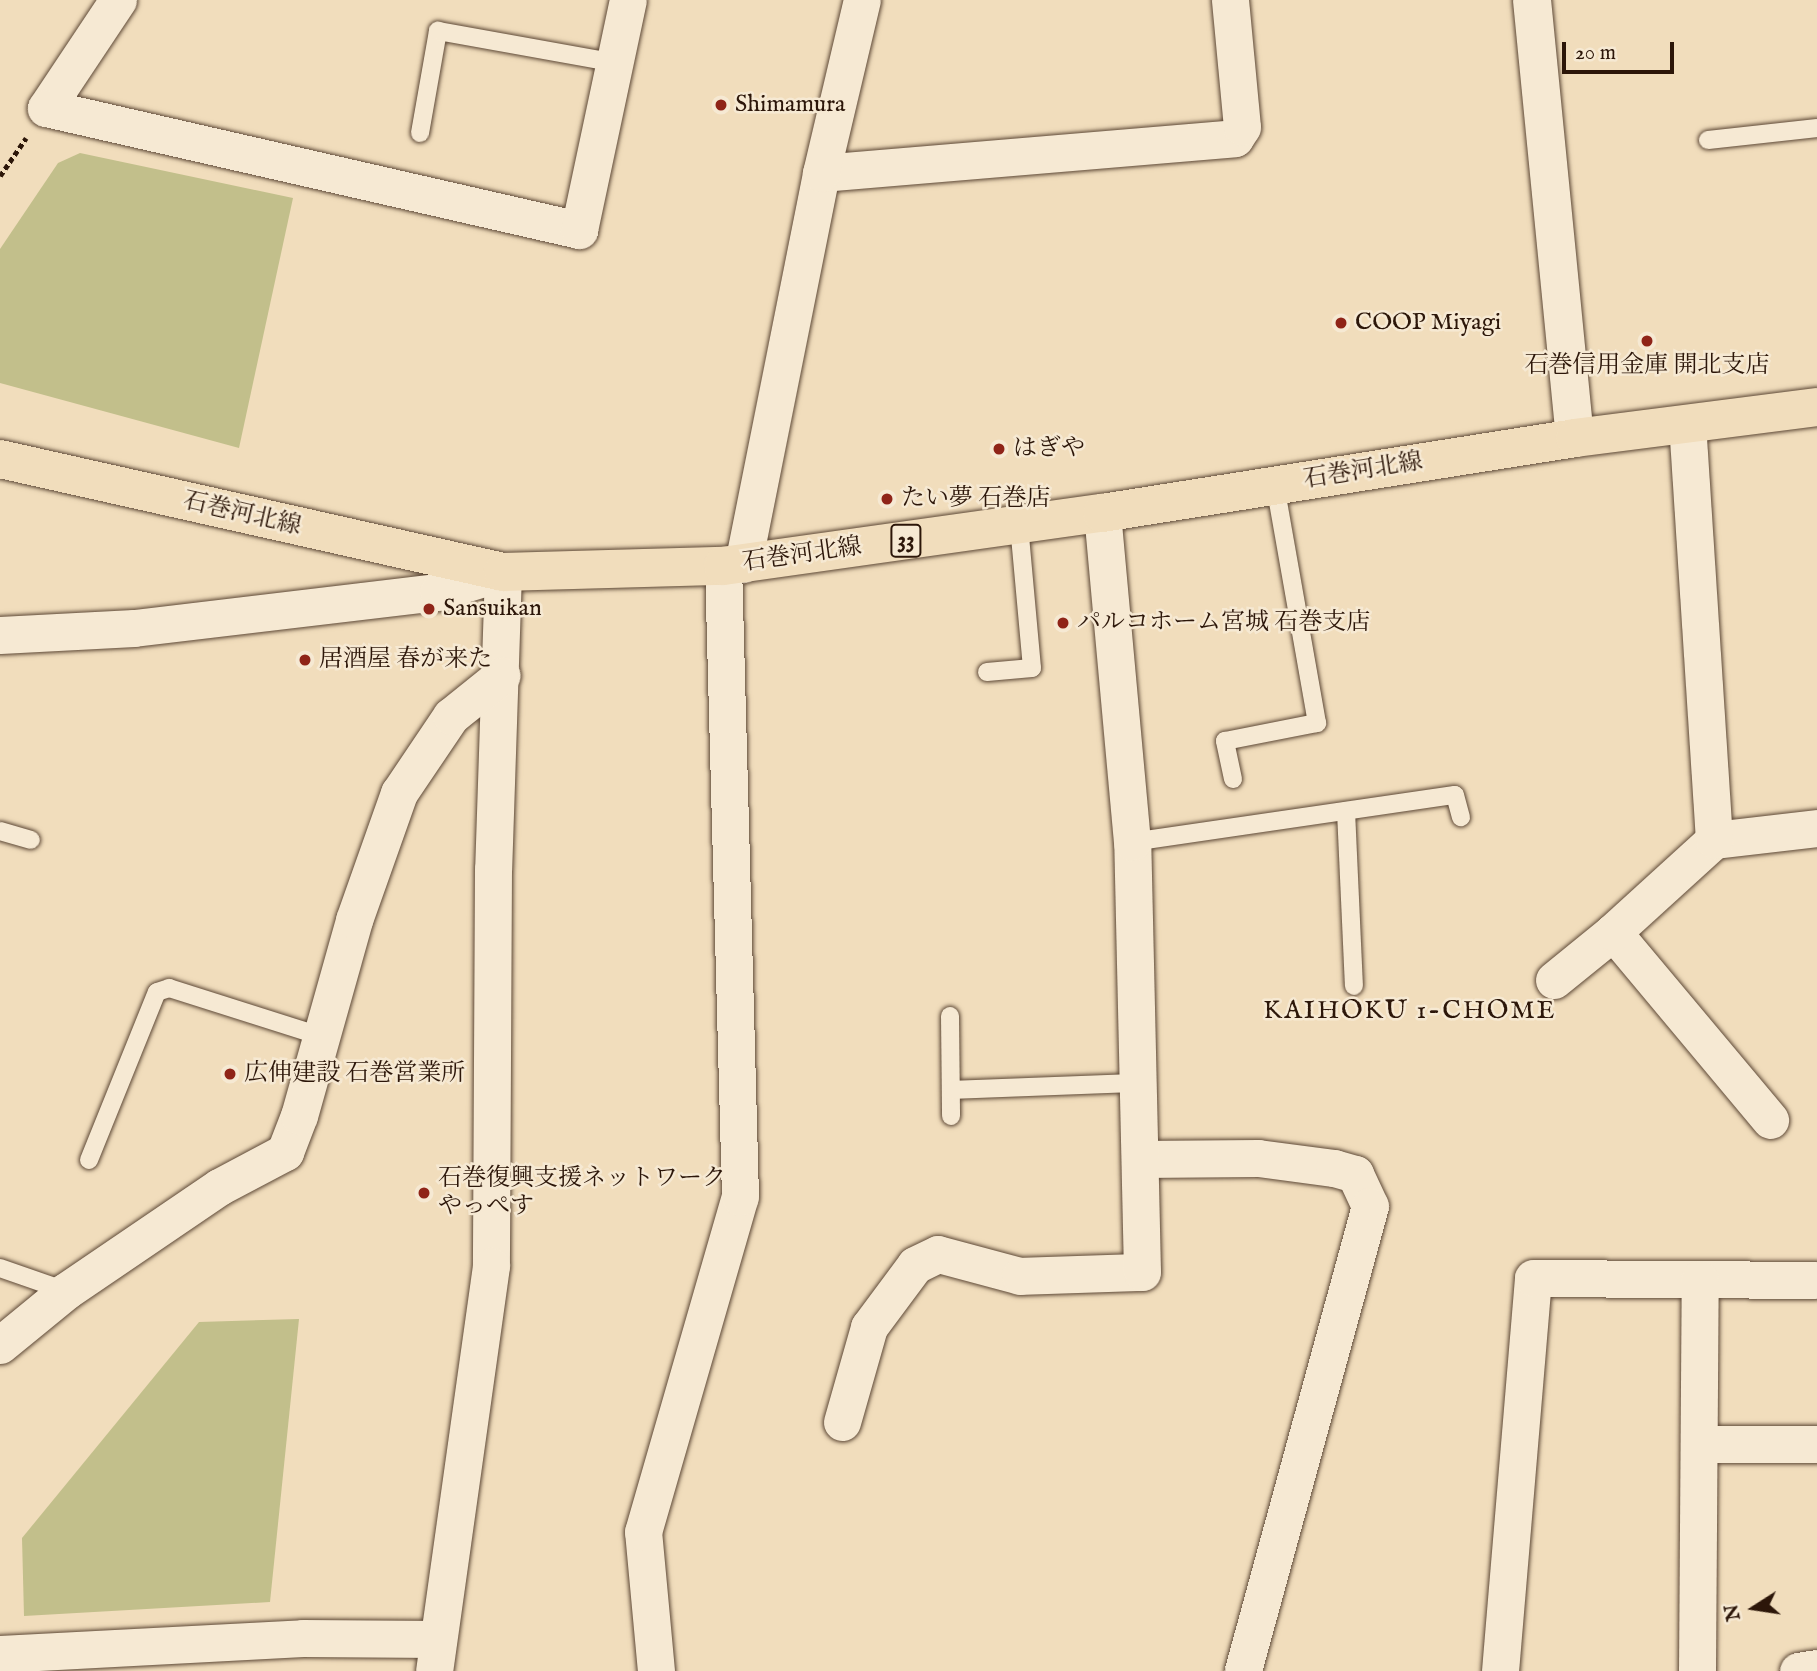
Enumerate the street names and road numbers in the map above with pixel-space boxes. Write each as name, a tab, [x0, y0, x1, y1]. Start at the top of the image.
street label: 石巻河北線	[1301, 447, 1425, 495]
street label: 石巻河北線	[180, 486, 304, 542]
road number: 33	[890, 522, 922, 561]
street label: 石巻河北線	[741, 532, 863, 578]

